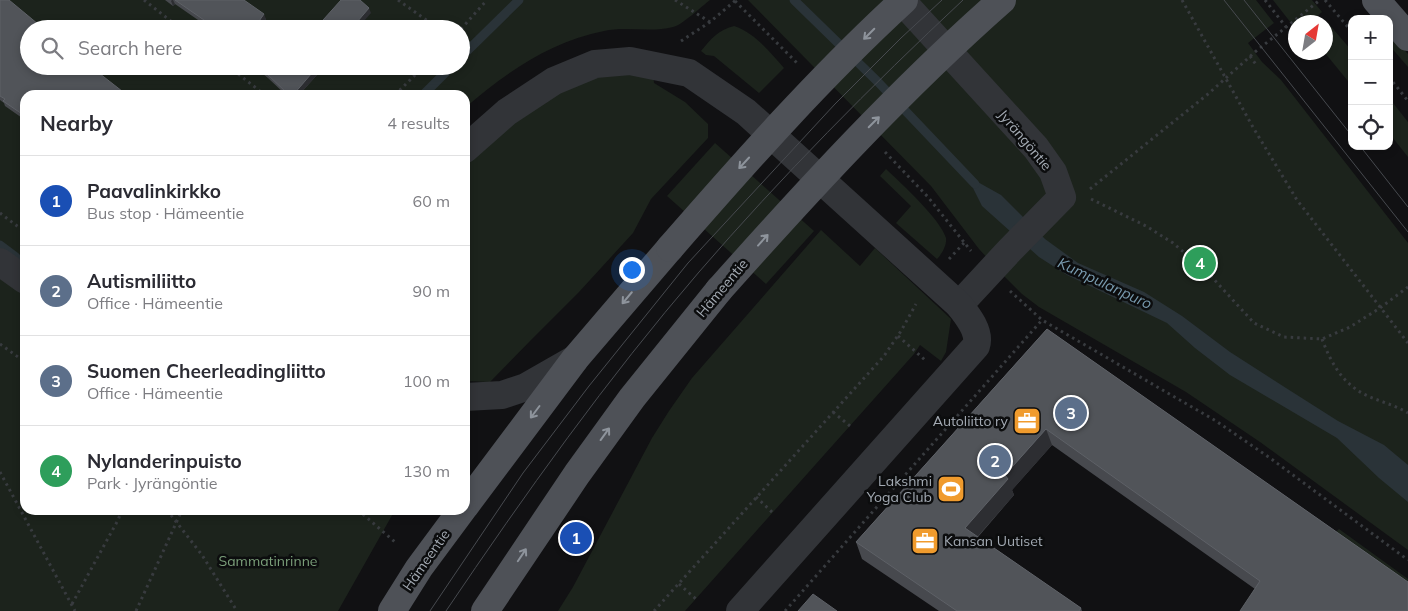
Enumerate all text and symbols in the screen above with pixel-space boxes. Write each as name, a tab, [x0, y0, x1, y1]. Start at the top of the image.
north arrow	[1288, 15, 1333, 60]
map controls	[1348, 15, 1393, 150]
button: +	[1348, 15, 1393, 60]
search box	[20, 20, 470, 75]
one-way arrow	[862, 28, 875, 40]
icon: search	[38, 34, 66, 62]
text: Search here	[78, 36, 182, 60]
button: −	[1348, 60, 1393, 105]
button: locate	[1348, 105, 1393, 150]
street label: Jyrängöntie	[994, 106, 1056, 174]
text: Nearby	[40, 110, 113, 136]
text: 4 results	[387, 113, 450, 133]
one-way arrow	[868, 116, 880, 128]
one-way arrow	[738, 157, 750, 170]
text: Paavalinkirkko	[87, 179, 221, 203]
text: 1	[51, 191, 61, 211]
text: 60 m	[413, 191, 450, 211]
text: Bus stop · Hämeentie	[87, 203, 244, 223]
one-way arrow	[758, 234, 769, 247]
pin: 4	[1184, 244, 1216, 282]
water label: Kumpulanpuro	[1055, 253, 1156, 313]
street label: Hämeentie	[692, 255, 752, 321]
your location	[619, 257, 645, 283]
text: Autismiliitto	[87, 269, 196, 293]
text: 2	[51, 281, 61, 301]
text: 90 m	[413, 281, 450, 301]
one-way arrow	[622, 292, 633, 305]
text: Office · Hämeentie	[87, 293, 223, 313]
text: Suomen Cheerleadingliitto	[87, 359, 326, 383]
text: 3	[51, 371, 61, 391]
text: 100 m	[403, 371, 450, 391]
text: Office · Hämeentie	[87, 383, 223, 403]
pin: 3	[1055, 394, 1087, 432]
one-way arrow	[530, 405, 540, 419]
office icon: Autoliitto ry	[1012, 406, 1042, 436]
place label: Autoliitto ry	[933, 412, 1009, 430]
one-way arrow	[600, 428, 611, 441]
pin: 2	[979, 442, 1011, 480]
text: Nylanderinpuisto	[87, 449, 242, 473]
text: 4	[51, 461, 61, 481]
text: 130 m	[403, 461, 450, 481]
place label: Lakshmi Yoga Club	[866, 472, 932, 506]
text: Park · Jyrängöntie	[87, 473, 218, 493]
sports icon: Lakshmi Yoga Club	[936, 474, 966, 504]
pin: 1	[560, 519, 592, 557]
street label: Hämeentie	[398, 526, 454, 594]
office icon: Kansan Uutiset	[910, 526, 940, 556]
place label: Kansan Uutiset	[944, 532, 1043, 550]
one-way arrow	[517, 548, 527, 562]
park label: Sammatinrinne	[219, 552, 317, 570]

